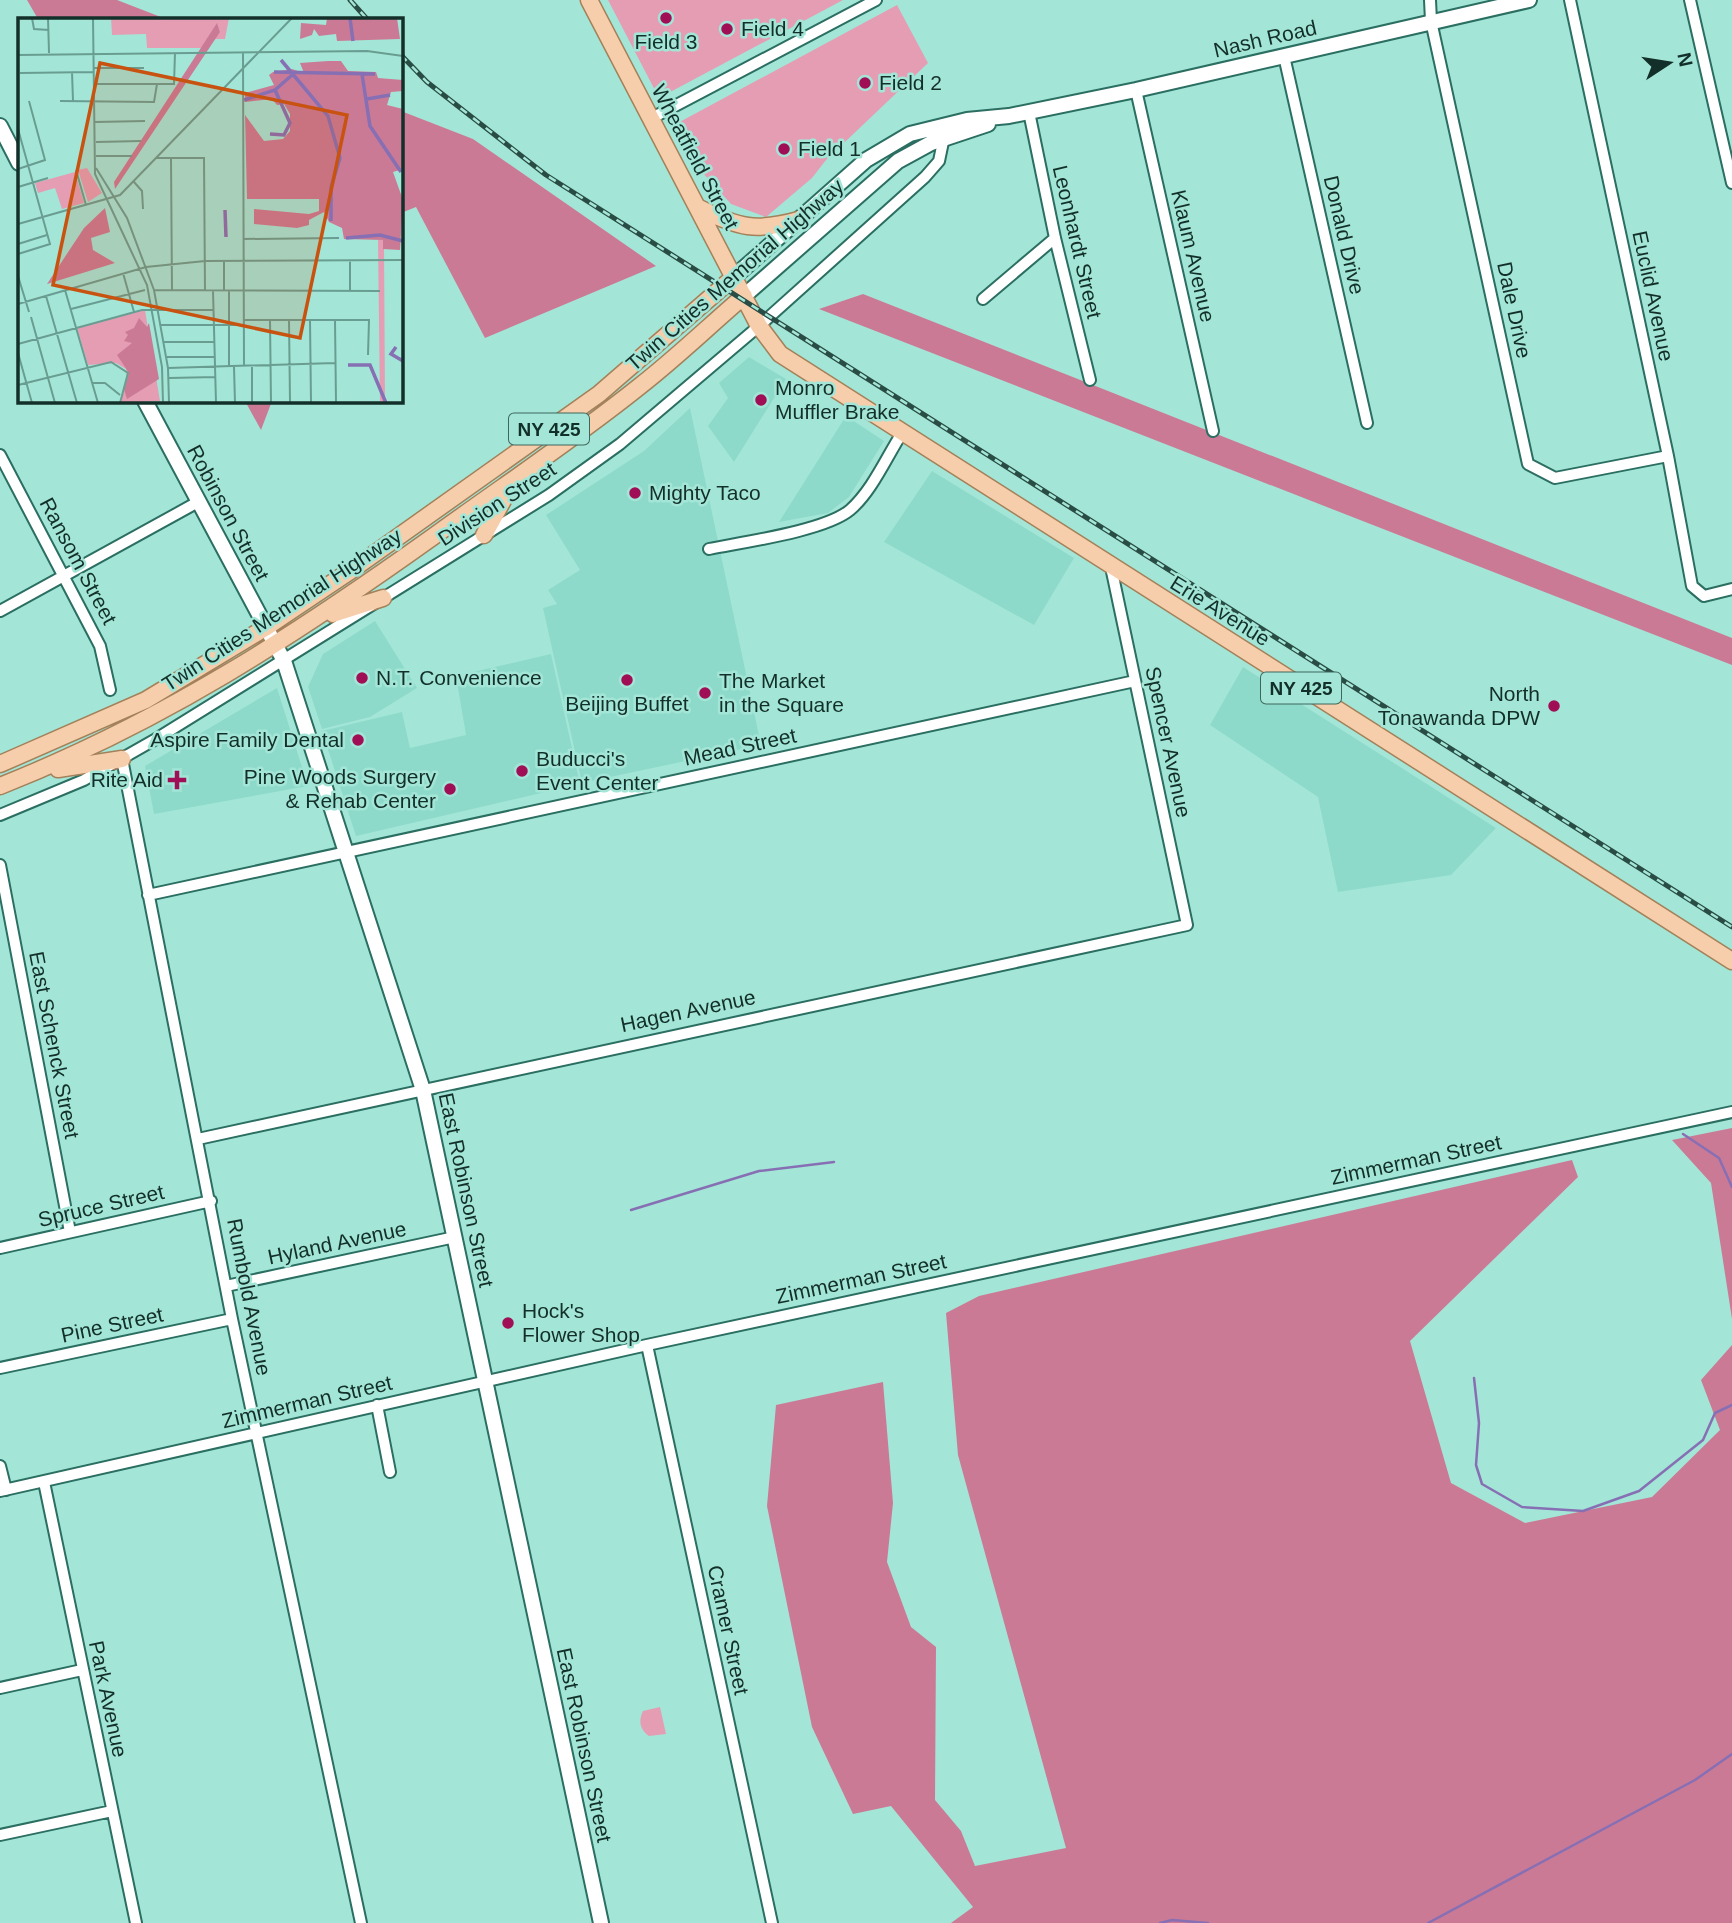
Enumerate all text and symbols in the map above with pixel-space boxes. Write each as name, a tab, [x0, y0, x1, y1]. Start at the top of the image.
marker: Field 3	[658, 10, 674, 26]
street label: Nash Road	[1211, 15, 1319, 62]
place label: Field 4	[741, 17, 804, 40]
inset map	[18, 18, 402, 402]
marker: Field 4	[719, 21, 735, 37]
north arrow	[1634, 28, 1704, 98]
place label: Field 3	[634, 30, 698, 53]
text: N	[1673, 51, 1697, 68]
place label: Field 2	[879, 71, 942, 94]
marker: Field 2	[857, 75, 873, 91]
street label: Wheatfield Street	[647, 80, 743, 233]
place label: Field 1	[798, 137, 861, 160]
marker: Field 1	[776, 141, 792, 157]
street label: Leonhardt Street	[1049, 163, 1106, 321]
street label: Donald Drive	[1320, 173, 1369, 297]
street label: Twin Cities Memorial Highway	[621, 174, 848, 375]
street label: Klaum Avenue	[1167, 188, 1220, 324]
street label: Euclid Avenue	[1628, 229, 1679, 363]
street label: Dale Drive	[1493, 260, 1536, 360]
place label: Monro Muffler Brake	[775, 376, 900, 423]
marker: Monro Muffler Brake	[753, 392, 769, 408]
road number: NY 425	[509, 414, 589, 444]
street label: Robinson Street	[183, 441, 274, 585]
street label: Division Street	[434, 457, 560, 550]
place label: Mighty Taco	[649, 481, 761, 504]
marker: Mighty Taco	[627, 485, 643, 501]
street label: Ransom Street	[35, 494, 122, 628]
street label: Twin Cities Memorial Highway	[158, 523, 406, 695]
street label: Erie Avenue	[1166, 571, 1274, 650]
street label: Spencer Avenue	[1141, 664, 1196, 819]
place label: N.T. Convenience	[376, 666, 542, 689]
place label: The Market in the Square	[719, 669, 844, 716]
marker: N.T. Convenience	[354, 670, 370, 686]
marker: Beijing Buffet	[619, 672, 635, 688]
road number: NY 425	[1261, 673, 1341, 704]
place label: North Tonawanda DPW	[1378, 682, 1540, 729]
marker: The Market in the Square	[697, 685, 713, 701]
place label: Beijing Buffet	[565, 692, 689, 715]
marker: North Tonawanda DPW	[1546, 698, 1562, 714]
street label: Mead Street	[682, 723, 798, 770]
place label: Aspire Family Dental	[150, 728, 344, 751]
marker: Aspire Family Dental	[350, 732, 366, 748]
place label: Buducci's Event Center	[536, 747, 659, 794]
marker: Buducci's Event Center	[514, 763, 530, 779]
place label: Pine Woods Surgery & Rehab Center	[244, 765, 436, 812]
place label: Rite Aid	[91, 768, 163, 791]
marker: Rite Aid	[169, 772, 185, 788]
marker: Pine Woods Surgery & Rehab Center	[442, 781, 458, 797]
street label: East Schenck Street	[25, 949, 84, 1141]
street label: Hagen Avenue	[618, 985, 757, 1036]
street label: East Robinson Street	[435, 1090, 498, 1289]
street label: Zimmerman Street	[1328, 1130, 1503, 1189]
street label: Spruce Street	[36, 1180, 166, 1231]
street label: Rumbold Avenue	[223, 1216, 276, 1377]
street label: Hyland Avenue	[266, 1217, 408, 1268]
street label: Zimmerman Street	[773, 1249, 948, 1308]
place label: Hock's Flower Shop	[522, 1299, 640, 1346]
street label: Pine Street	[59, 1302, 165, 1347]
marker: Hock's Flower Shop	[500, 1315, 516, 1331]
street label: Zimmerman Street	[220, 1371, 394, 1432]
street label: Cramer Street	[704, 1563, 753, 1697]
street label: Park Avenue	[85, 1638, 132, 1759]
street label: East Robinson Street	[553, 1645, 616, 1844]

